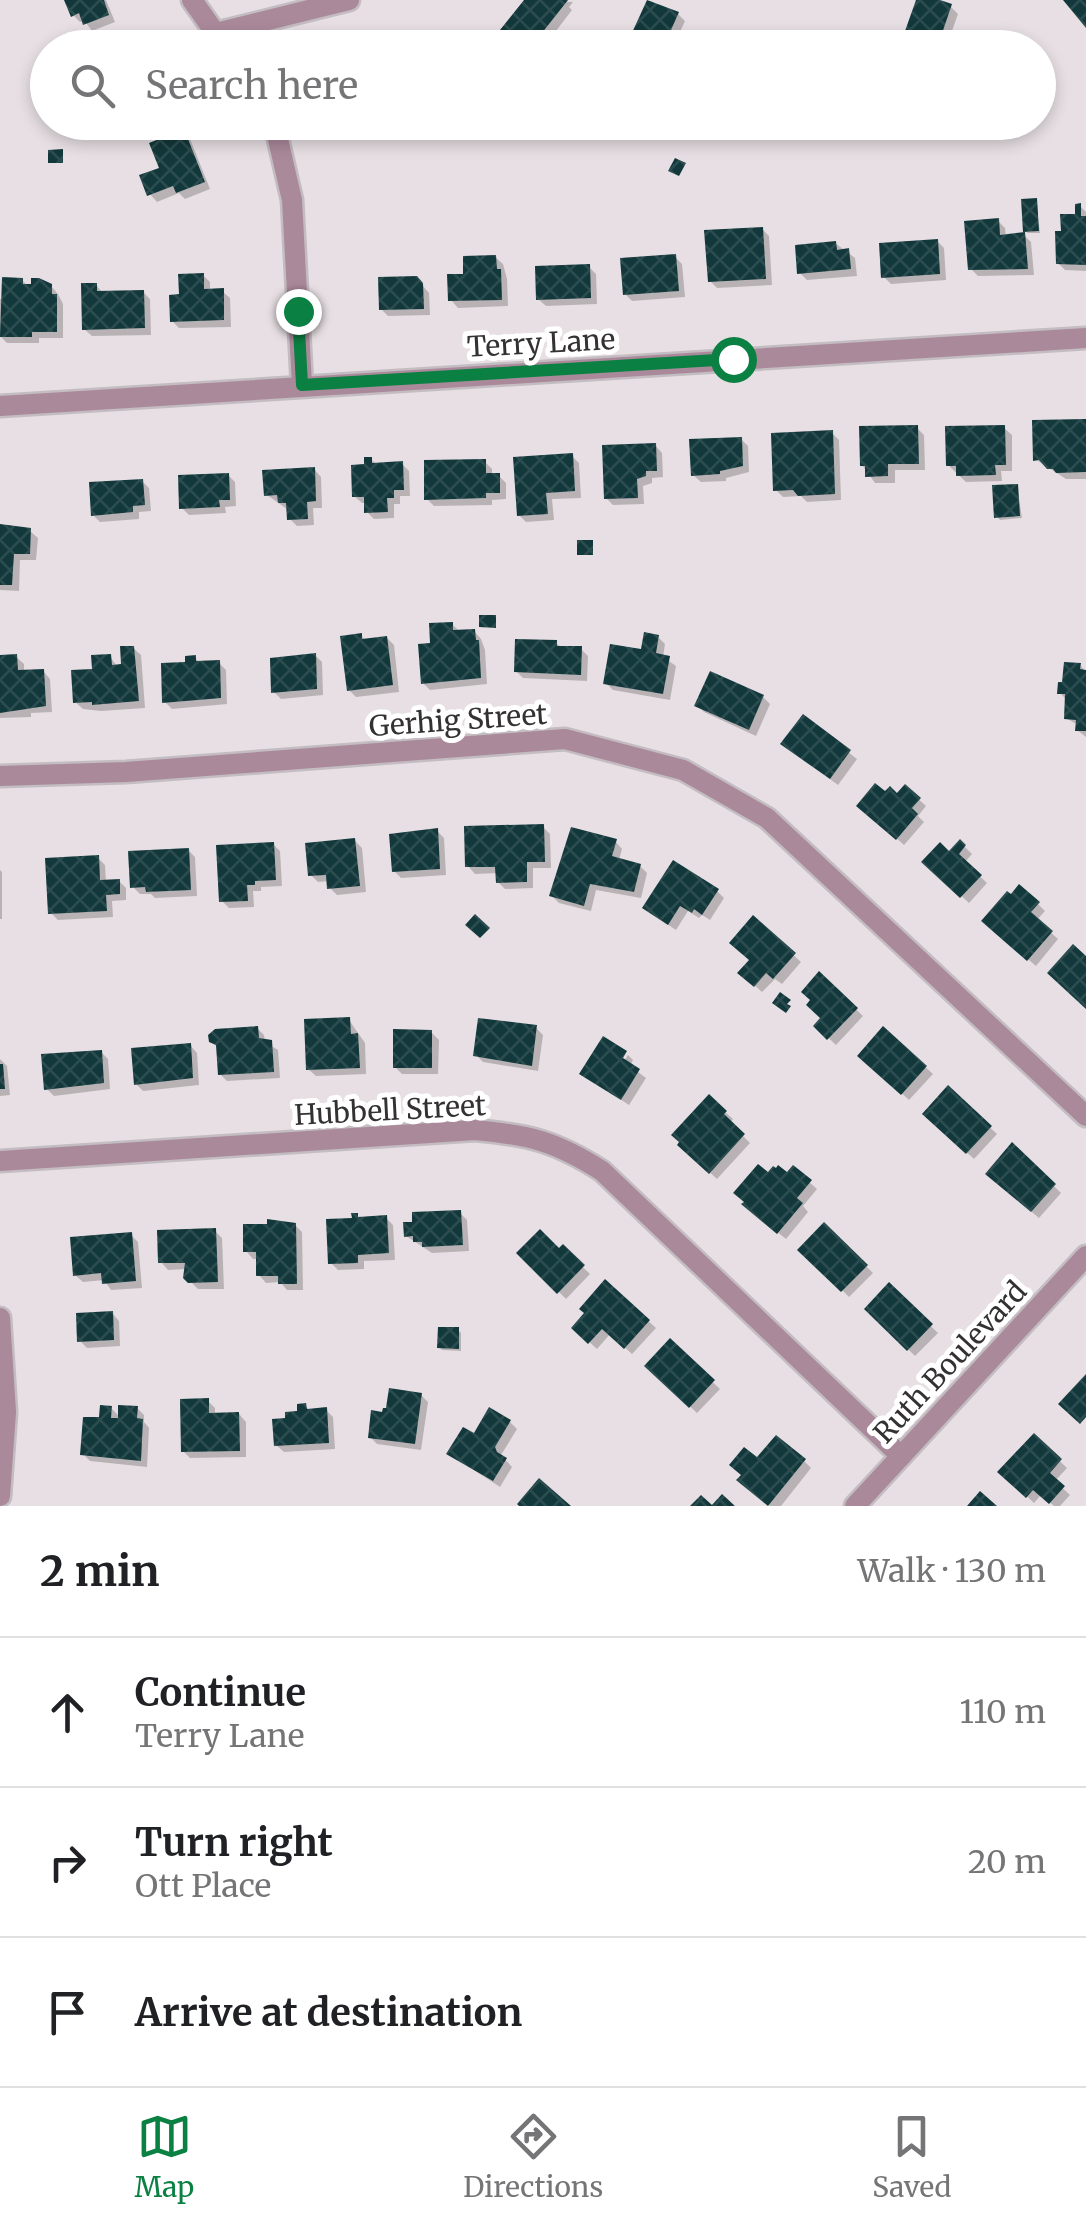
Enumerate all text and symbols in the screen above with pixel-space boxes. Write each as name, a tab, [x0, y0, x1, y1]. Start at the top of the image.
search box	[30, 30, 1056, 140]
icon: search	[65, 58, 120, 113]
text: Search here	[145, 62, 358, 109]
route end	[276, 289, 322, 335]
street label: Terry Lane	[466, 321, 616, 365]
route start	[711, 337, 757, 383]
street label: Gerhig Street	[368, 696, 548, 744]
street label: Hubbell Street	[293, 1087, 487, 1133]
street label: Ruth Boulevard	[866, 1273, 1034, 1450]
text: 2 min	[40, 1545, 160, 1597]
text: Walk · 130 m	[858, 1551, 1046, 1591]
text: Continue	[135, 1669, 306, 1716]
icon: ahead	[40, 1685, 95, 1740]
text: 110 m	[959, 1692, 1046, 1732]
text: Terry Lane	[135, 1716, 304, 1756]
text: Turn right	[135, 1819, 333, 1866]
icon: right	[40, 1835, 95, 1890]
text: 20 m	[968, 1842, 1046, 1882]
text: Ott Place	[135, 1866, 271, 1906]
icon: arrive	[40, 1985, 95, 2040]
text: Arrive at destination	[135, 1989, 522, 2036]
tab: Map	[134, 2109, 194, 2205]
tab: Directions	[463, 2109, 603, 2205]
tab: Saved	[872, 2109, 951, 2205]

